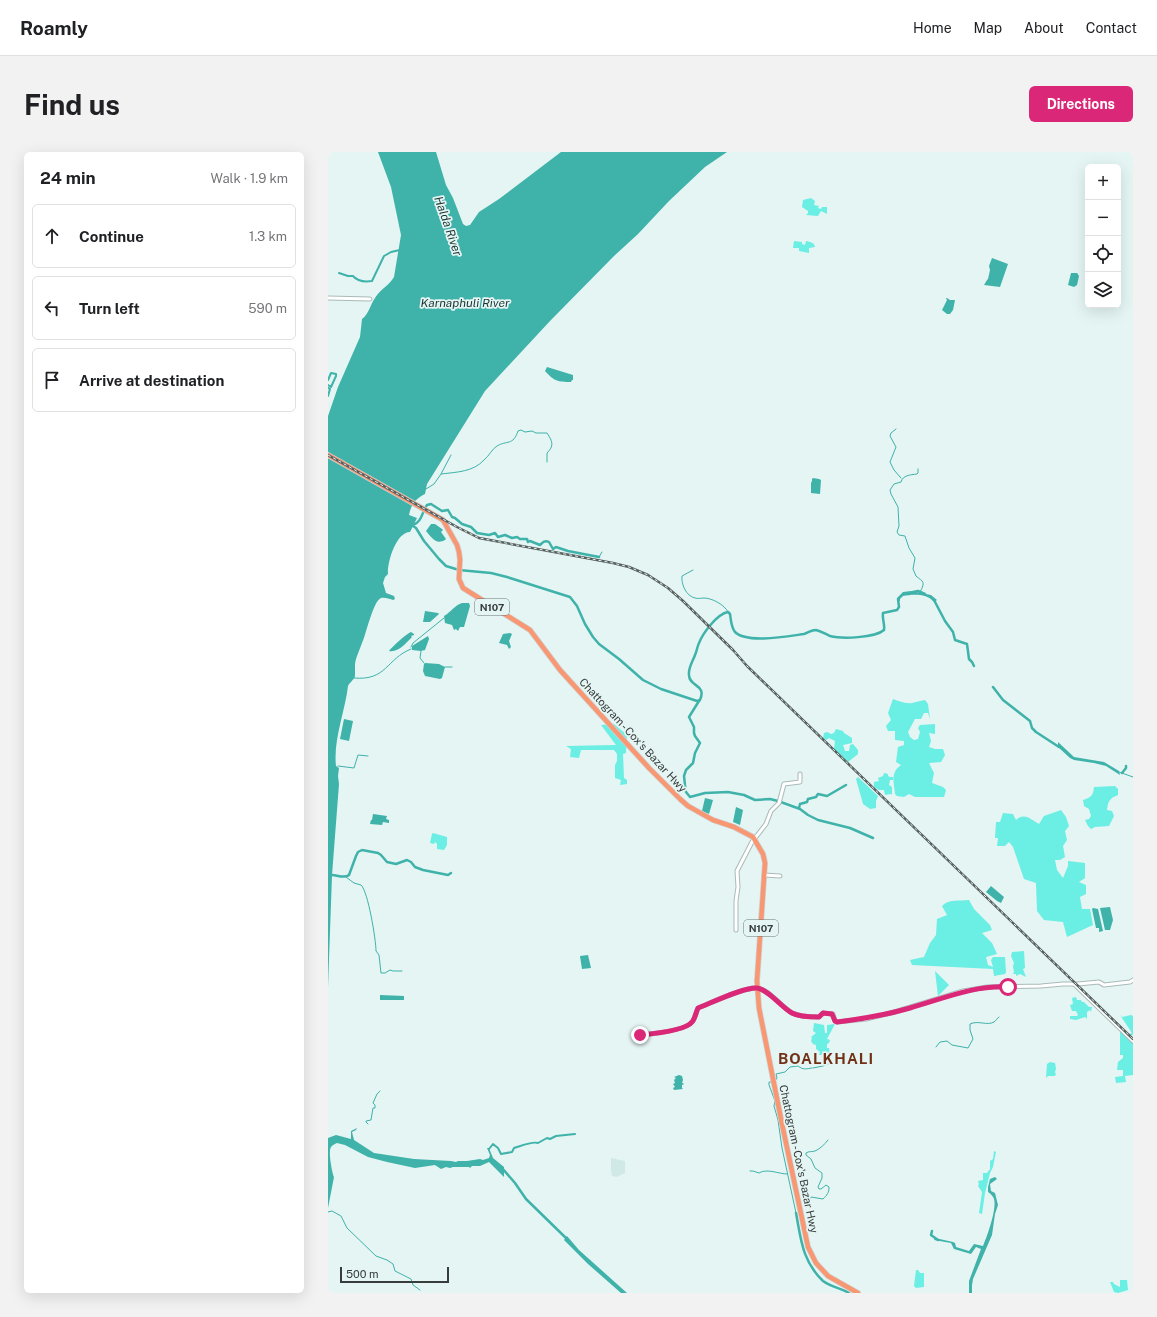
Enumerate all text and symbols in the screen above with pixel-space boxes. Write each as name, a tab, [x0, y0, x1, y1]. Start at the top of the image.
text: Roamly	[20, 17, 88, 39]
text: Home	[913, 20, 952, 36]
text: Map	[974, 20, 1002, 36]
text: About	[1024, 20, 1064, 36]
text: Contact	[1086, 20, 1137, 36]
button: Directions	[1029, 86, 1133, 122]
text: Find us	[24, 88, 120, 121]
map controls	[1085, 164, 1121, 308]
button: +	[1085, 164, 1121, 200]
text: 24 min	[40, 168, 96, 188]
text: Walk · 1.9 km	[211, 171, 288, 186]
water label: Halda River	[431, 194, 465, 258]
button: −	[1085, 200, 1121, 236]
icon: ahead	[41, 225, 63, 247]
text: Continue	[79, 228, 144, 245]
text: 1.3 km	[249, 229, 287, 244]
button: locate	[1085, 236, 1121, 272]
button: layers	[1085, 272, 1121, 308]
water label: Karnaphuli River	[420, 296, 510, 310]
icon: left	[41, 297, 63, 319]
text: Turn left	[79, 300, 140, 317]
text: 590 m	[248, 301, 287, 316]
icon: arrive	[41, 369, 63, 391]
text: Arrive at destination	[79, 372, 224, 389]
road number: N107	[475, 599, 509, 615]
street label: Chattogram - Cox's Bazar Hwy	[577, 676, 689, 795]
road number: N107	[744, 920, 778, 936]
route start	[999, 978, 1017, 996]
route end	[631, 1026, 649, 1044]
district label: BOALKHALI	[778, 1050, 874, 1067]
street label: Chattogram - Cox's Bazar Hwy	[777, 1084, 821, 1234]
scale bar	[340, 1265, 449, 1284]
text: 500 m	[346, 1268, 379, 1280]

